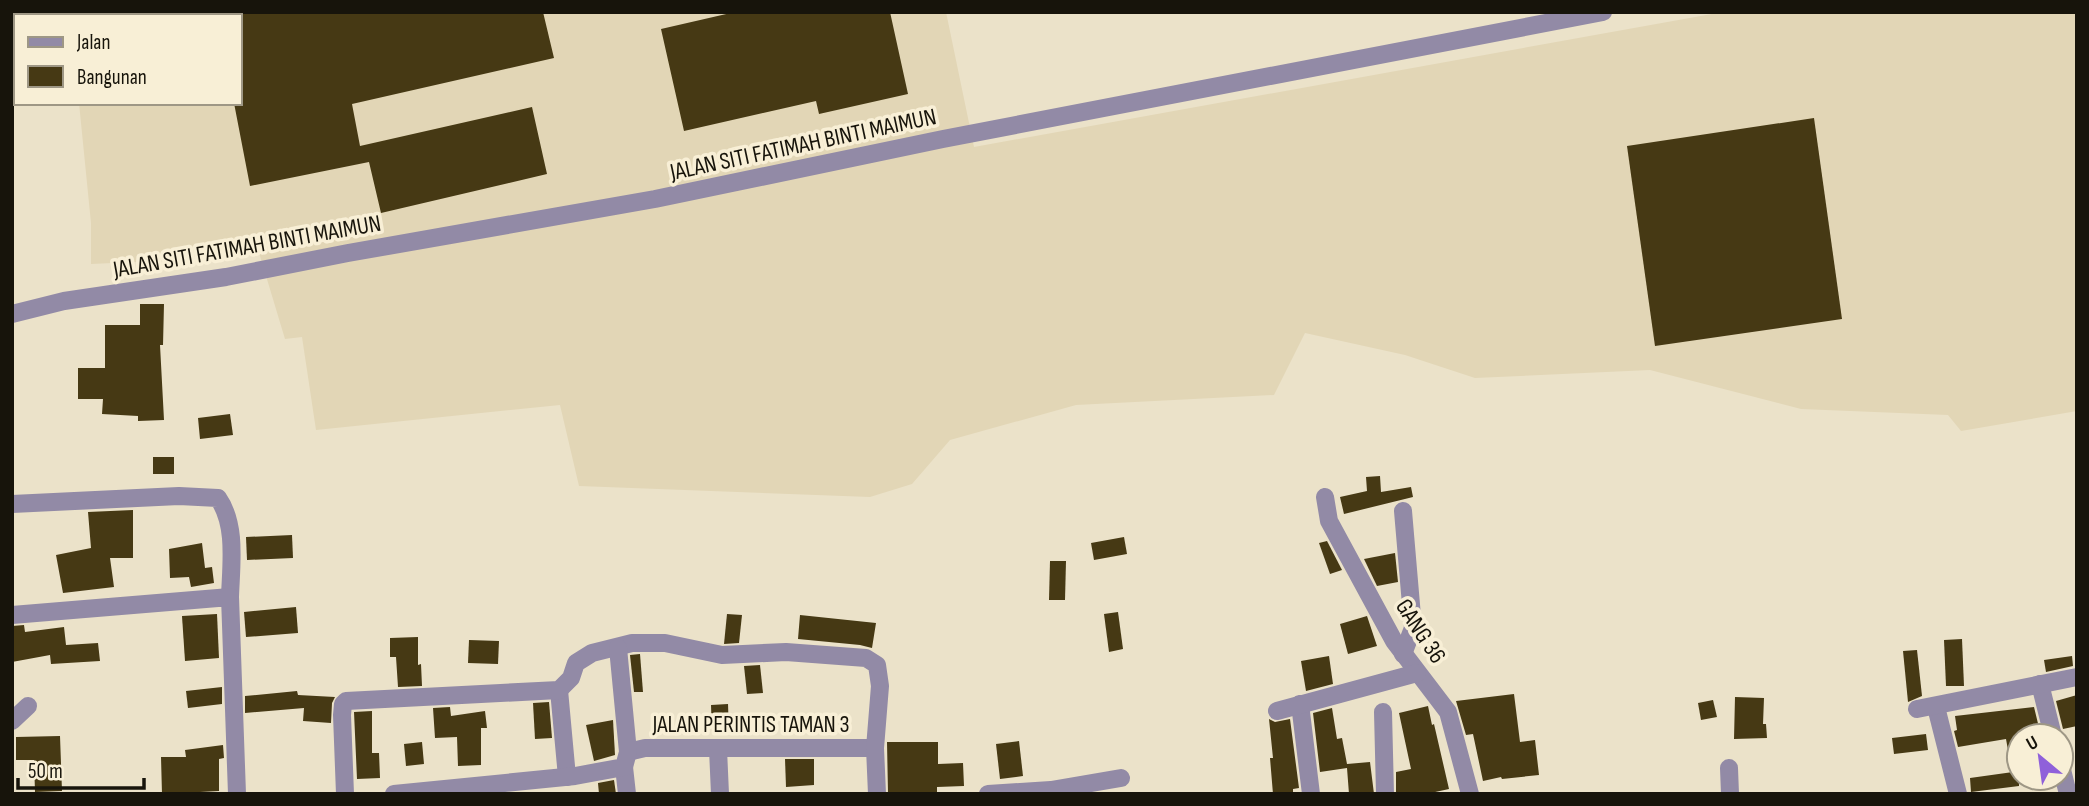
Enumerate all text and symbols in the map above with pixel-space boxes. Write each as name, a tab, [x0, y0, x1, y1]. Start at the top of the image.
legend	[14, 14, 242, 105]
text: Jalan	[76, 30, 110, 55]
text: Bangunan	[77, 65, 147, 90]
street label: JALAN SITI FATIMAH BINTI MAIMUN	[666, 102, 939, 187]
street label: JALAN SITI FATIMAH BINTI MAIMUN	[110, 209, 383, 285]
street label: GANG 36	[1389, 594, 1452, 669]
street label: JALAN PERINTIS TAMAN 3	[651, 710, 850, 739]
north arrow	[2005, 722, 2075, 792]
text: U	[2023, 731, 2042, 756]
scale bar	[18, 746, 144, 790]
text: 50 m	[28, 759, 63, 784]

